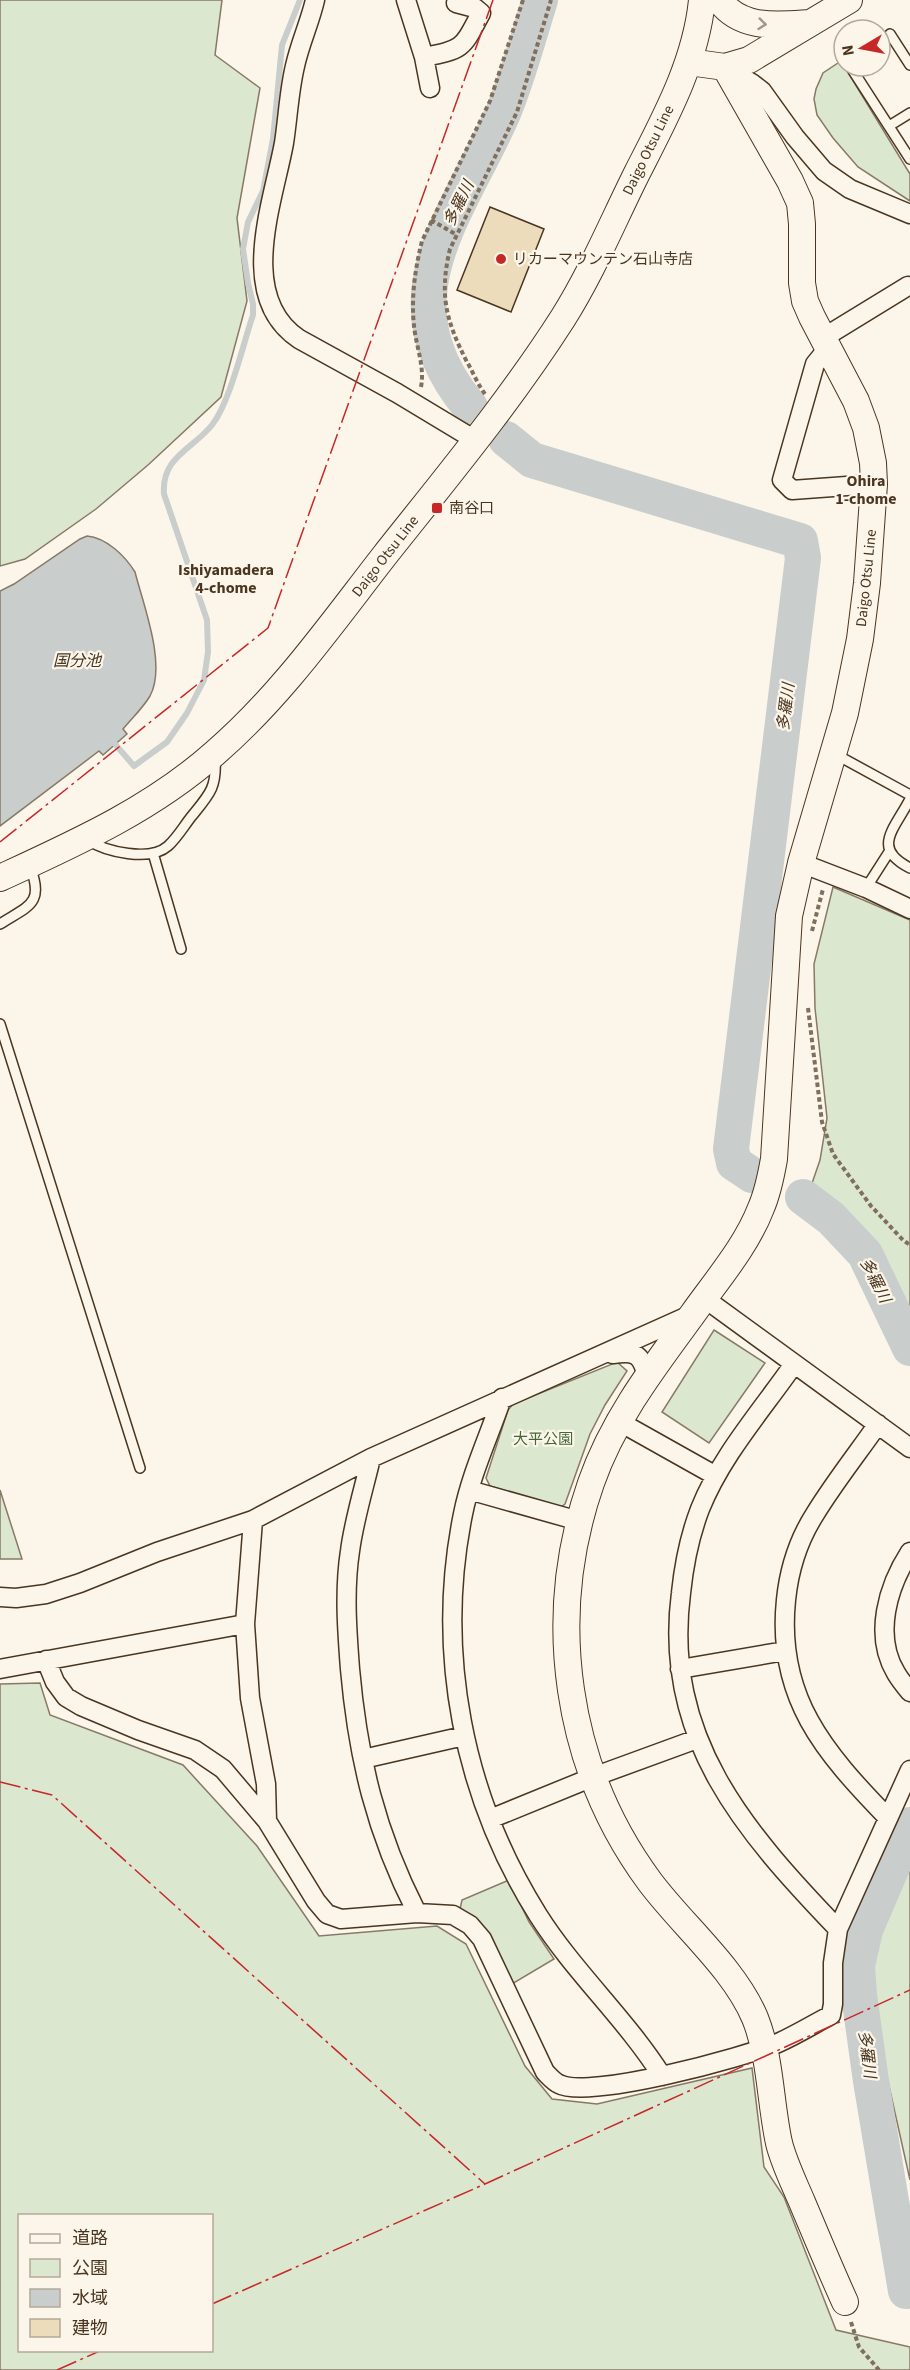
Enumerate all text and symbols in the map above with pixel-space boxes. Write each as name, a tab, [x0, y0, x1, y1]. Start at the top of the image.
one-way arrow	[758, 17, 767, 30]
north arrow	[832, 18, 892, 78]
text: N	[836, 43, 860, 58]
street label: Daigo Otsu Line	[618, 102, 679, 199]
water label: 多羅川	[438, 175, 480, 230]
place label: リカーマウンテン石山寺店	[513, 249, 693, 270]
marker: リカーマウンテン石山寺店	[494, 252, 508, 266]
district label: Ohira 1-chome	[835, 470, 897, 510]
place label: 南谷口	[449, 498, 494, 519]
marker: 南谷口	[430, 501, 444, 515]
street label: Daigo Otsu Line	[347, 511, 424, 601]
street label: Daigo Otsu Line	[851, 528, 882, 628]
district label: Ishiyamadera 4-chome	[178, 559, 274, 599]
water label: 国分池	[53, 650, 103, 672]
water label: 多羅川	[772, 680, 800, 732]
water label: 多羅川	[854, 1254, 897, 1309]
park label: 大平公園	[513, 1429, 573, 1450]
water label: 多羅川	[853, 2029, 881, 2081]
legend	[18, 2214, 213, 2352]
text: 道路	[72, 2226, 108, 2251]
text: 公園	[72, 2256, 108, 2281]
text: 水域	[72, 2286, 108, 2311]
text: 建物	[72, 2316, 108, 2341]

